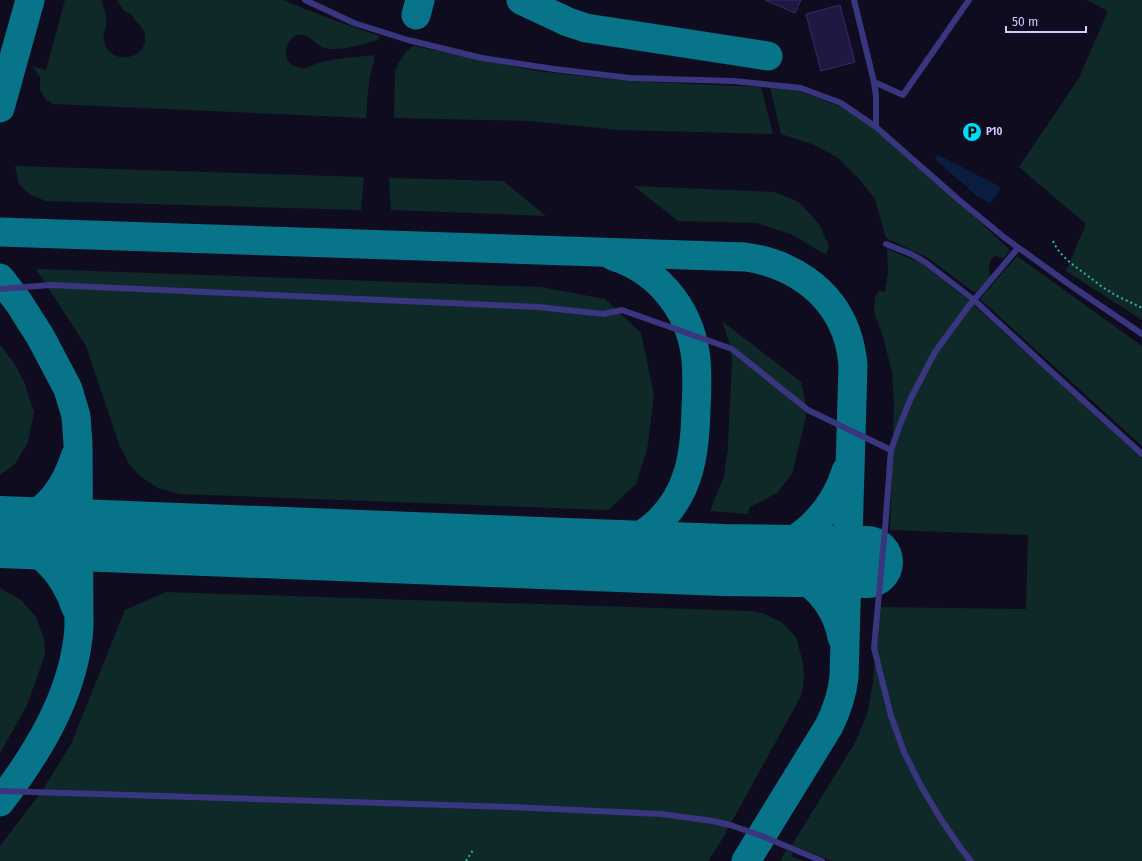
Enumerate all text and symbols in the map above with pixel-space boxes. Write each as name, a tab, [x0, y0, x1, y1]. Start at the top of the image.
scale bar	[1006, 8, 1086, 34]
text: 50 m	[1012, 15, 1038, 29]
parking icon: P10	[961, 121, 983, 143]
place label: P10	[986, 126, 1002, 138]

